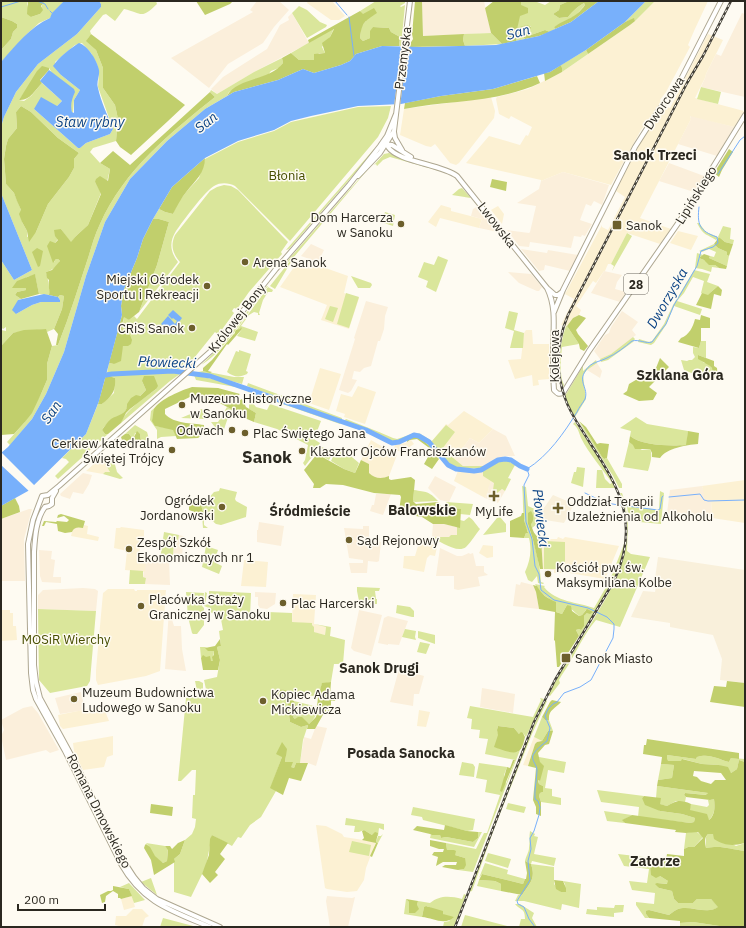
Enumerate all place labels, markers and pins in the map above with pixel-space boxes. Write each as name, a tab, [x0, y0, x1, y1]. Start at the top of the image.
place label: Dom Harcerza w Sanoku	[310, 209, 393, 241]
place label: Sanok	[626, 217, 662, 234]
marker: Dom Harcerza w Sanoku	[396, 219, 406, 229]
marker: Sanok	[611, 219, 623, 231]
place label: Arena Sanok	[253, 254, 327, 271]
marker: Arena Sanok	[240, 257, 250, 267]
place label: Miejski Ośrodek Sportu i Rekreacji	[97, 271, 199, 303]
marker: Miejski Ośrodek Sportu i Rekreacji	[202, 281, 212, 291]
place label: CRiS Sanok	[118, 320, 184, 337]
marker: CRiS Sanok	[187, 323, 197, 333]
place label: Muzeum Historyczne w Sanoku	[190, 390, 312, 422]
marker: Muzeum Historyczne w Sanoku	[177, 400, 187, 410]
place label: Odwach	[177, 422, 224, 439]
marker: Odwach	[227, 425, 237, 435]
place label: Plac Świętego Jana	[253, 425, 366, 442]
marker: Plac Świętego Jana	[240, 428, 250, 438]
place label: Cerkiew katedralna Świętej Trójcy	[51, 435, 165, 467]
place label: Klasztor Ojców Franciszkanów	[310, 443, 486, 460]
marker: Cerkiew katedralna Świętej Trójcy	[167, 445, 177, 455]
marker: Klasztor Ojców Franciszkanów	[297, 446, 307, 456]
marker: MyLife	[488, 490, 500, 502]
place label: Ogródek Jordanowski	[140, 492, 214, 524]
place label: Oddział Terapii Uzależnienia od Alkoholu	[567, 493, 713, 525]
marker: Ogródek Jordanowski	[217, 502, 227, 512]
marker: Oddział Terapii Uzależnienia od Alkoholu	[552, 502, 564, 514]
place label: MyLife	[475, 503, 513, 520]
place label: Sąd Rejonowy	[357, 532, 439, 549]
place label: Zespół Szkół Ekonomicznych nr 1	[137, 534, 254, 566]
marker: Sąd Rejonowy	[344, 535, 354, 545]
marker: Zespół Szkół Ekonomicznych nr 1	[124, 544, 134, 554]
place label: Kościół pw. św. Maksymiliana Kolbe	[556, 559, 672, 591]
marker: Kościół pw. św. Maksymiliana Kolbe	[543, 569, 553, 579]
place label: Placówka Straży Granicznej w Sanoku	[149, 591, 270, 623]
place label: Plac Harcerski	[291, 595, 375, 612]
marker: Plac Harcerski	[278, 598, 288, 608]
marker: Placówka Straży Granicznej w Sanoku	[136, 601, 146, 611]
place label: Sanok Miasto	[575, 650, 653, 667]
marker: Sanok Miasto	[560, 652, 572, 664]
place label: Muzeum Budownictwa Ludowego w Sanoku	[82, 684, 214, 716]
place label: Kopiec Adama Mickiewicza	[271, 686, 355, 718]
marker: Muzeum Budownictwa Ludowego w Sanoku	[69, 694, 79, 704]
marker: Kopiec Adama Mickiewicza	[258, 696, 268, 706]

